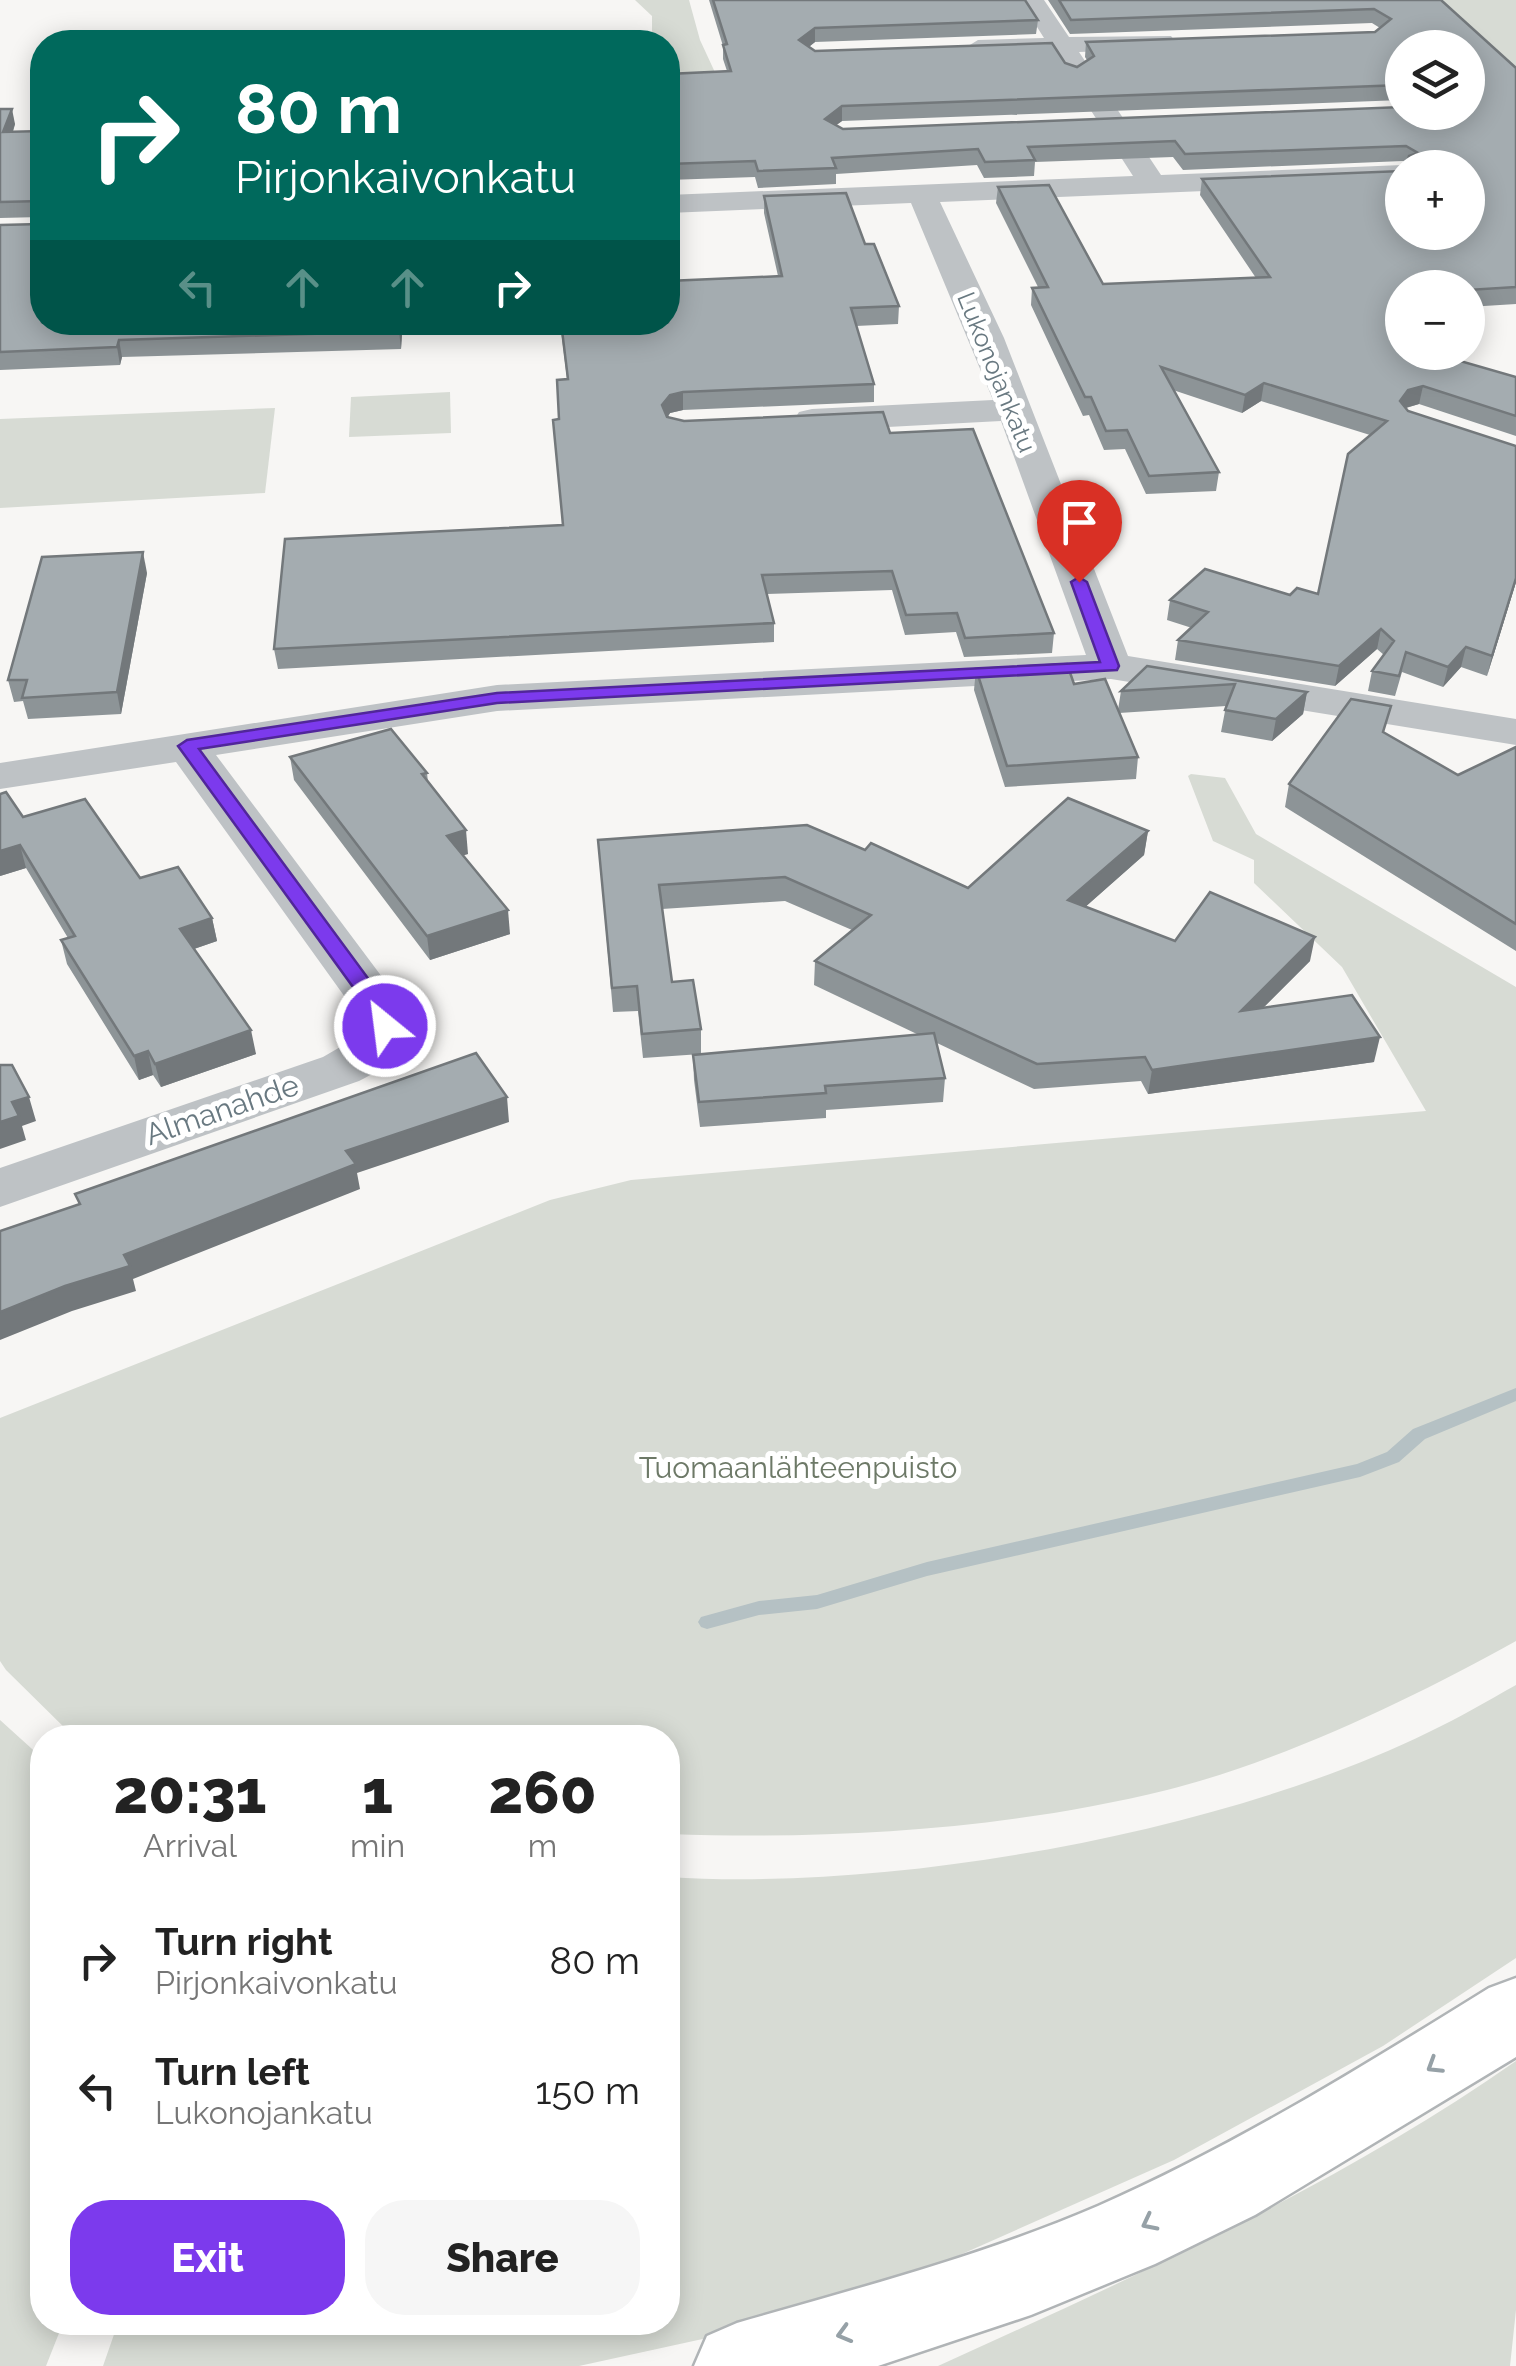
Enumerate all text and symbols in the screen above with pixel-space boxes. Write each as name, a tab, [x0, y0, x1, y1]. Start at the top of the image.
map controls	[1385, 30, 1485, 370]
button: layers	[1385, 30, 1485, 130]
text: 80 m	[235, 67, 402, 149]
icon: right	[70, 70, 200, 200]
button: +	[1385, 150, 1485, 250]
text: Pirjonkaivonkatu	[235, 151, 576, 204]
icon: left	[170, 260, 225, 315]
icon: ahead	[275, 260, 330, 315]
icon: ahead	[380, 260, 435, 315]
icon: right	[485, 260, 540, 315]
button: −	[1385, 270, 1485, 370]
street label: Lukonojankatu	[951, 288, 1043, 456]
pin	[1037, 480, 1122, 583]
icon: arrive	[1052, 495, 1107, 550]
position arrow	[333, 974, 437, 1078]
street label: Almanahde	[141, 1067, 303, 1152]
park label: Tuomaanlähteenpuisto	[639, 1450, 957, 1485]
text: 20:31	[113, 1757, 267, 1827]
text: 1	[362, 1757, 393, 1827]
text: 260	[488, 1757, 597, 1827]
text: Arrival	[143, 1827, 237, 1864]
text: min	[350, 1827, 405, 1864]
text: m	[528, 1827, 557, 1864]
text: Turn right	[155, 1919, 332, 1964]
icon: right	[70, 1933, 125, 1988]
text: 80 m	[550, 1938, 640, 1983]
text: Pirjonkaivonkatu	[155, 1964, 397, 2001]
text: Turn left	[155, 2049, 310, 2094]
one-way arrow	[1426, 2054, 1444, 2073]
icon: left	[70, 2063, 125, 2118]
text: 150 m	[535, 2068, 640, 2113]
text: Lukonojankatu	[155, 2094, 373, 2131]
button: Exit	[70, 2200, 345, 2315]
button: Share	[365, 2200, 640, 2315]
one-way arrow	[1142, 2211, 1160, 2230]
one-way arrow	[837, 2322, 854, 2343]

